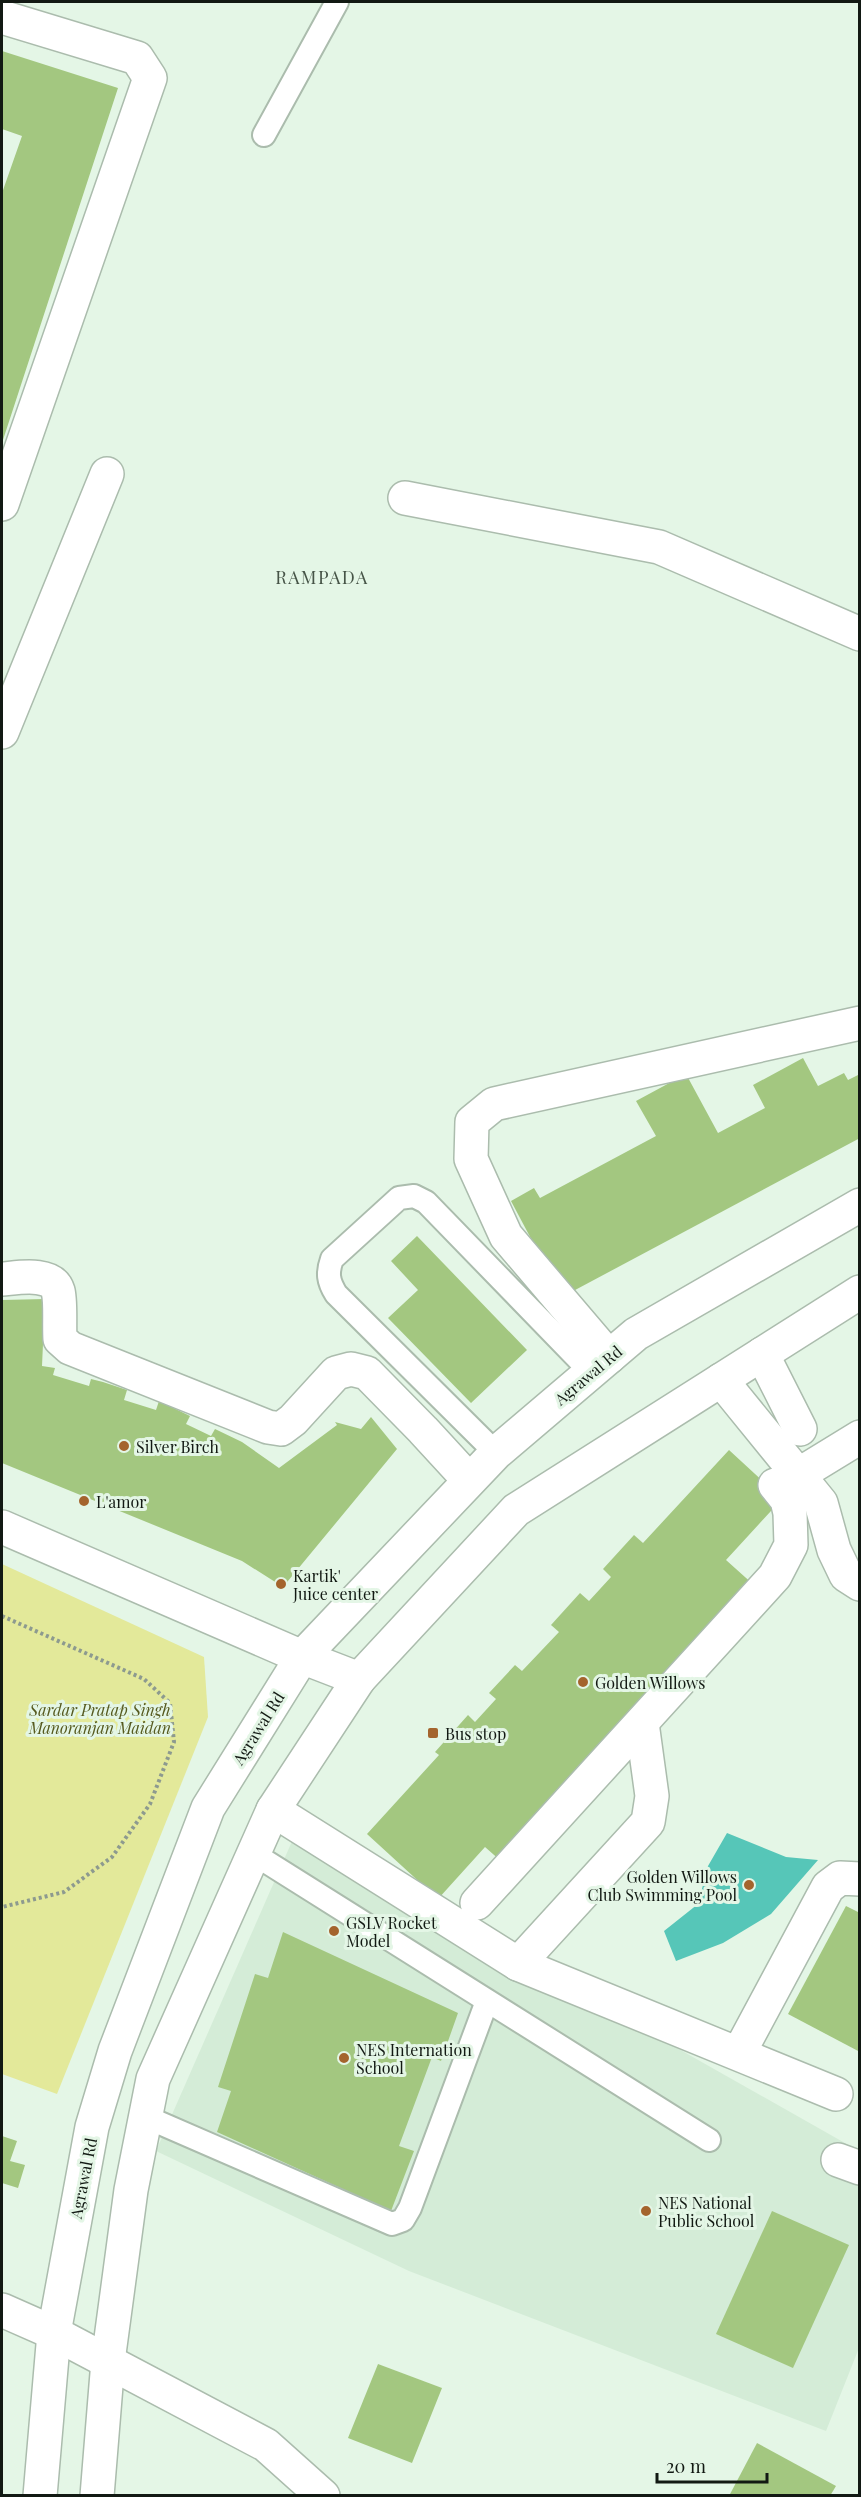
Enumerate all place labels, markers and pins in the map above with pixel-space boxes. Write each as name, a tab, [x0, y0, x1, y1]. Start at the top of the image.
place label: Silver Birch	[136, 1436, 220, 1457]
marker: Silver Birch	[117, 1439, 131, 1453]
place label: L'amor	[96, 1491, 146, 1512]
marker: L'amor	[77, 1494, 91, 1508]
place label: Kartik' Juice center	[292, 1565, 378, 1604]
marker: Kartik' Juice center	[274, 1577, 288, 1591]
place label: Golden Willows	[595, 1672, 705, 1693]
marker: Golden Willows	[576, 1675, 590, 1689]
place label: Bus stop	[445, 1723, 506, 1744]
marker: Bus stop	[426, 1726, 440, 1740]
place label: Golden Willows Club Swimming Pool	[587, 1866, 737, 1905]
marker: Golden Willows Club Swimming Pool	[742, 1878, 756, 1892]
place label: GSLV Rocket Model	[346, 1912, 437, 1951]
marker: GSLV Rocket Model	[327, 1924, 341, 1938]
place label: NES Internation School	[356, 2039, 472, 2078]
marker: NES Internation School	[337, 2051, 351, 2065]
place label: NES National Public School	[658, 2192, 755, 2231]
marker: NES National Public School	[639, 2204, 653, 2218]

